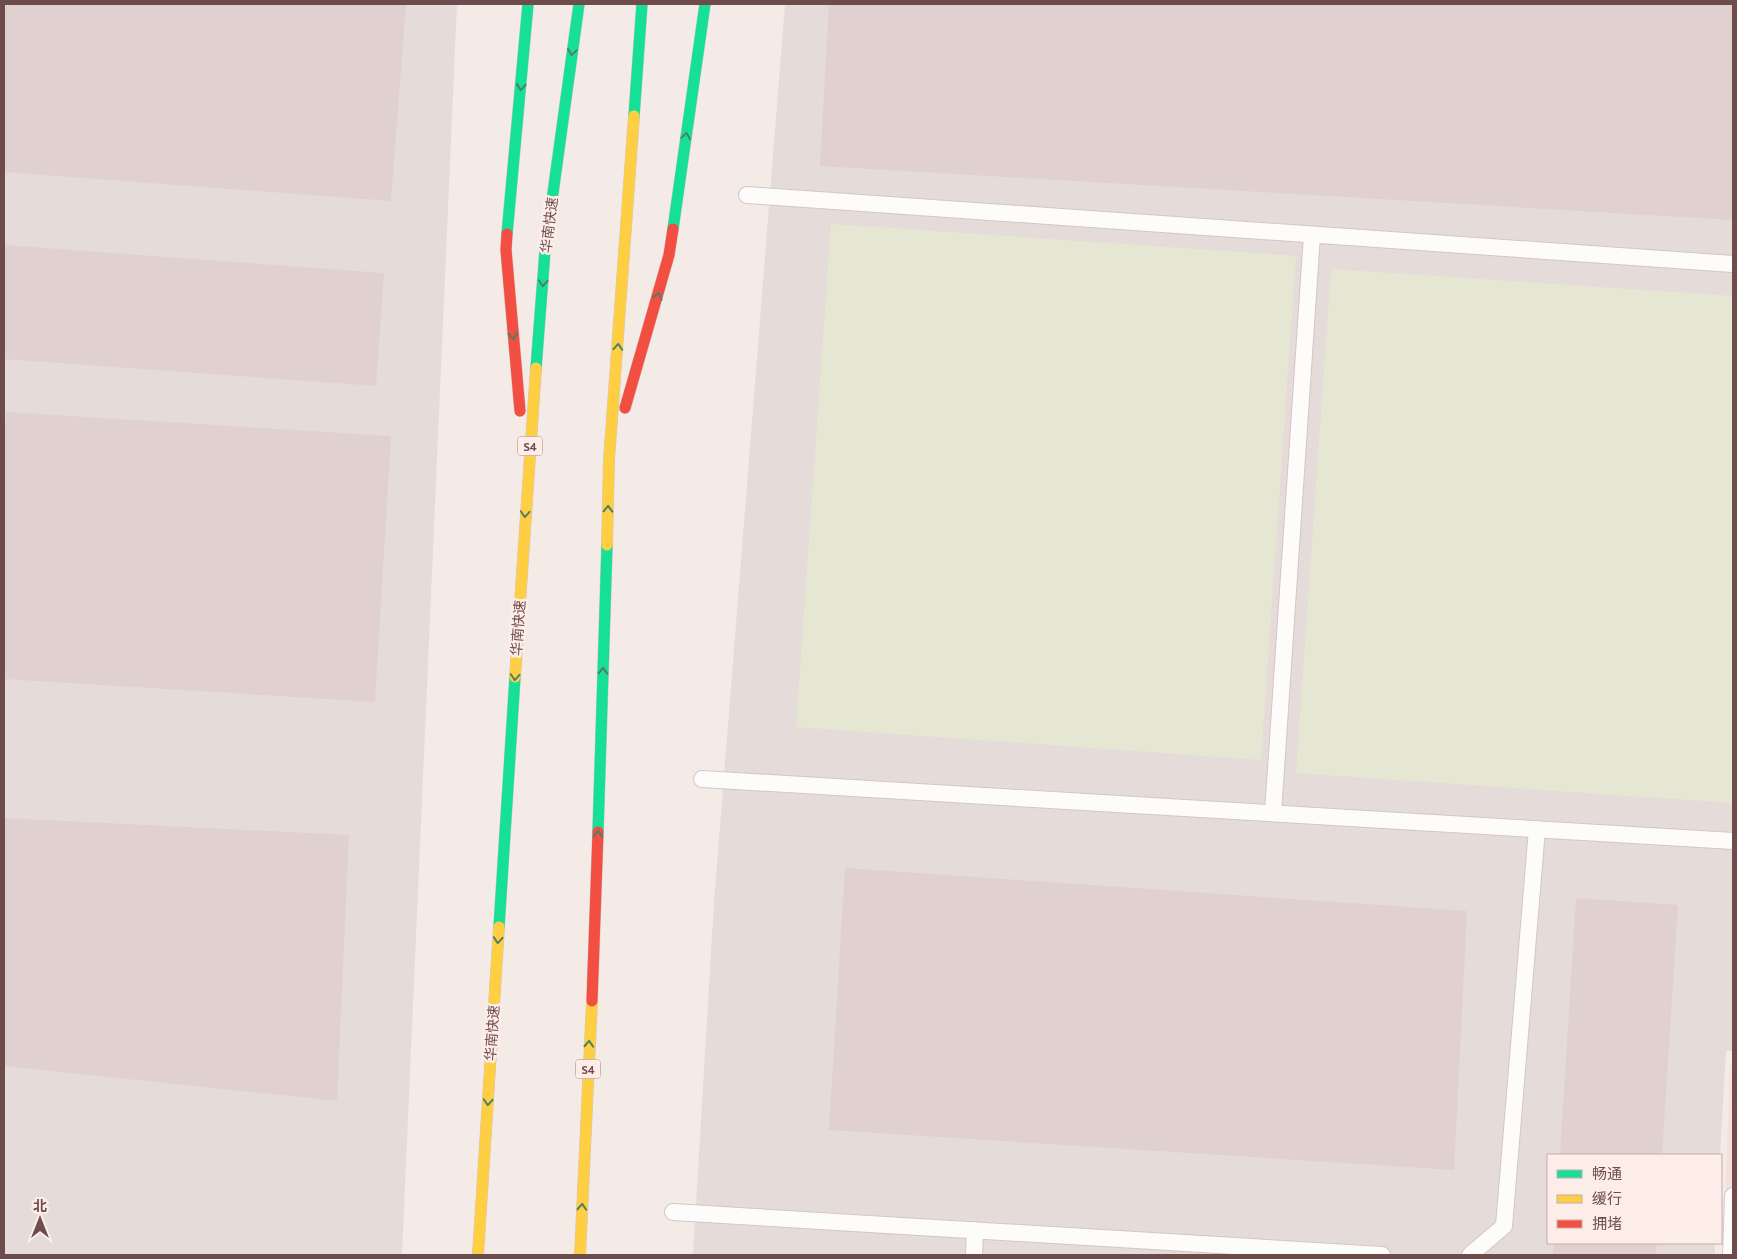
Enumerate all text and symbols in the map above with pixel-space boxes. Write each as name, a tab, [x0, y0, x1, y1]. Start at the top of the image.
one-way arrow	[567, 48, 578, 56]
one-way arrow	[516, 83, 527, 91]
one-way arrow	[680, 132, 691, 140]
street label: 华南快速	[537, 196, 561, 254]
one-way arrow	[537, 279, 548, 287]
one-way arrow	[652, 292, 662, 300]
one-way arrow	[507, 332, 518, 340]
one-way arrow	[612, 342, 623, 350]
road number: S4	[518, 436, 542, 456]
one-way arrow	[603, 505, 613, 512]
one-way arrow	[520, 511, 531, 519]
street label: 华南快速	[507, 599, 529, 657]
one-way arrow	[598, 667, 608, 675]
one-way arrow	[510, 673, 521, 681]
one-way arrow	[593, 829, 603, 837]
one-way arrow	[493, 936, 504, 944]
street label: 华南快速	[481, 1004, 503, 1062]
one-way arrow	[584, 1040, 595, 1048]
road number: S4	[576, 1060, 600, 1078]
one-way arrow	[483, 1098, 494, 1106]
legend	[1547, 1154, 1722, 1244]
text: 畅通	[1592, 1164, 1622, 1183]
text: 缓行	[1592, 1189, 1622, 1208]
north arrow	[15, 1194, 65, 1244]
text: 北	[33, 1197, 47, 1215]
one-way arrow	[577, 1202, 587, 1210]
text: 拥堵	[1592, 1214, 1622, 1233]

